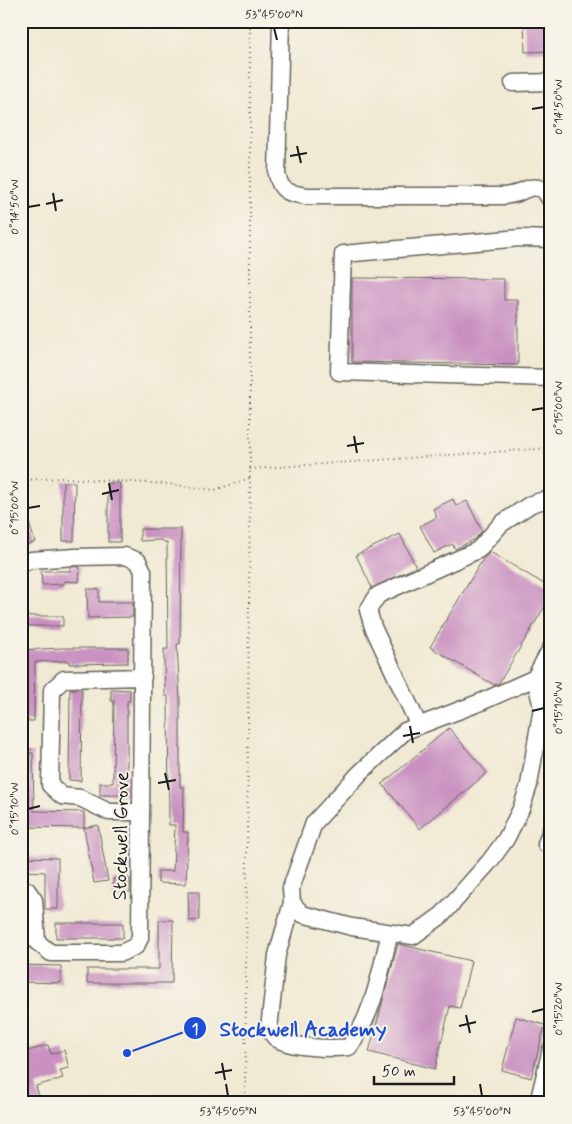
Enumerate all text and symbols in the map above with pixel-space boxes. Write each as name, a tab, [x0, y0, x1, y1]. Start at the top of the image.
text: 53°45'00"N	[245, 7, 303, 23]
text: 0°14'50"W	[551, 79, 567, 135]
text: 0°14'50"W	[7, 179, 23, 235]
text: 0°15'00"W	[551, 381, 567, 435]
text: 0°15'00"W	[7, 481, 23, 535]
text: 0°15'10"W	[551, 682, 567, 734]
street label: Stockwell Grove	[107, 771, 136, 901]
text: 0°15'10"W	[7, 783, 23, 835]
text: 0°15'20"W	[551, 982, 567, 1036]
callout: Stockwell Academy	[182, 1010, 398, 1046]
text: Stockwell Academy	[220, 1016, 387, 1044]
text: 1	[192, 1020, 198, 1040]
scale bar	[374, 1054, 454, 1086]
text: 50 m	[382, 1062, 416, 1082]
text: 53°45'05"N	[199, 1104, 257, 1120]
text: 53°45'00"N	[453, 1104, 511, 1120]

